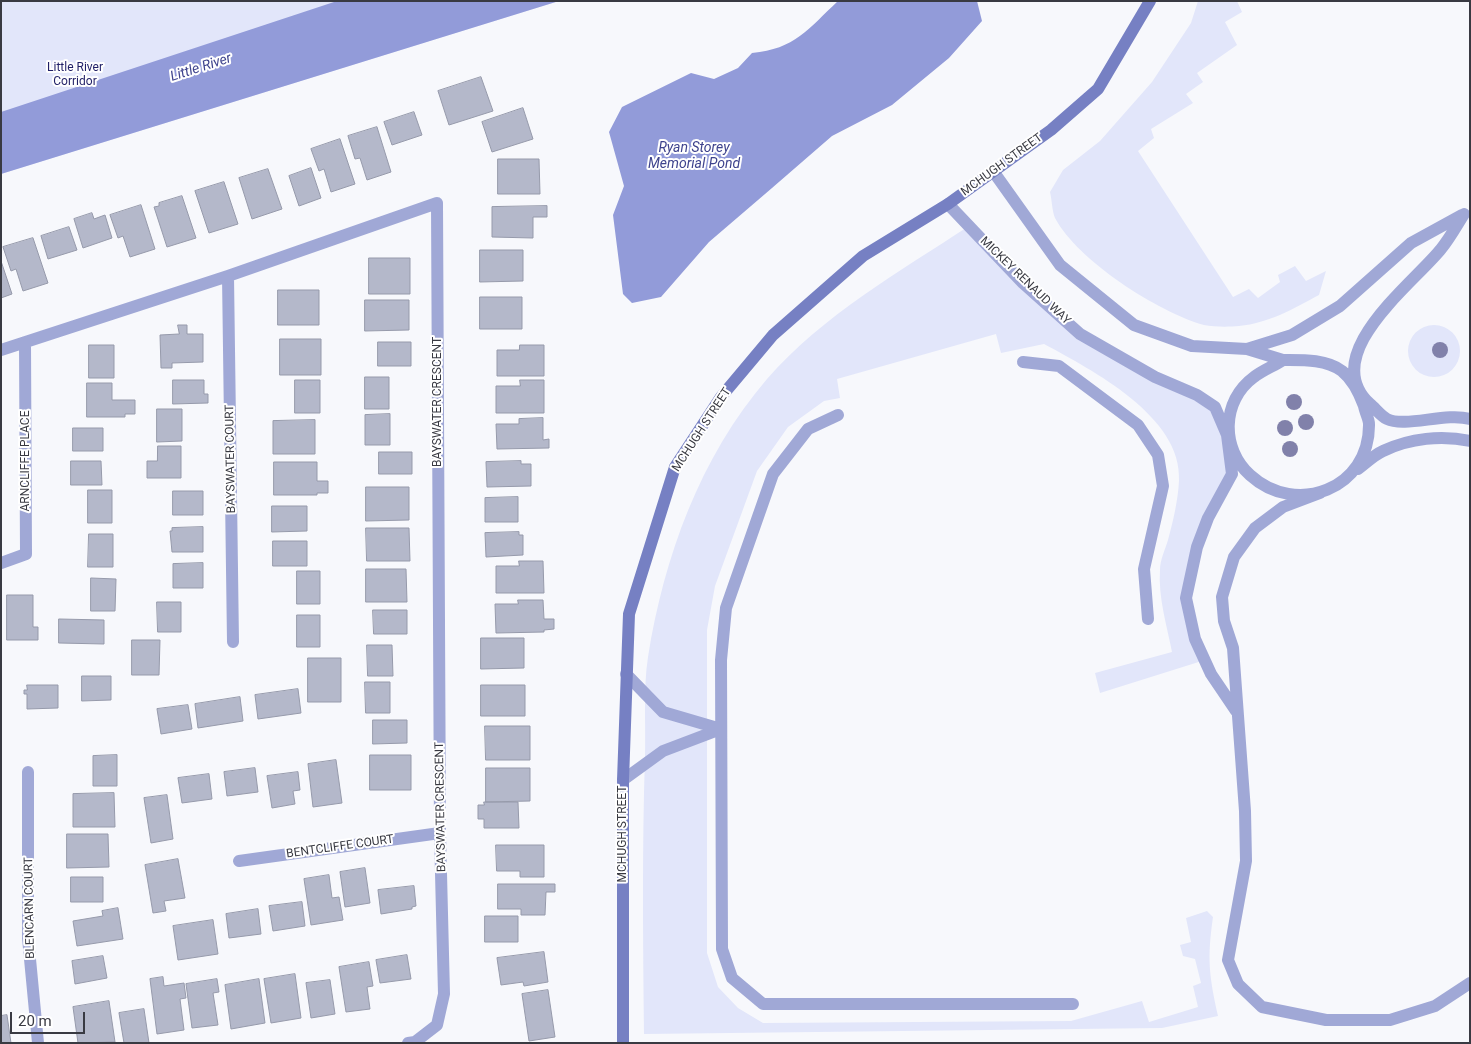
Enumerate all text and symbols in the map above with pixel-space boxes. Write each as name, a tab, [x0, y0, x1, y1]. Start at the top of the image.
water label: Little River	[168, 50, 234, 86]
park label: Little River Corridor	[47, 61, 103, 89]
street label: MCHUGH STREET	[959, 131, 1045, 199]
water label: Ryan Storey Memorial Pond	[648, 140, 740, 172]
street label: MICKEY RENAUD WAY	[977, 234, 1073, 328]
street label: BAYSWATER CRESCENT	[431, 337, 445, 467]
street label: MCHUGH STREET	[670, 385, 734, 475]
street label: BAYSWATER COURT	[223, 405, 239, 513]
street label: ARNCLIFFE PLACE	[19, 411, 33, 511]
street label: BAYSWATER CRESCENT	[433, 742, 449, 872]
street label: MCHUGH STREET	[616, 786, 630, 882]
street label: BENTCLIFFE COURT	[285, 832, 395, 862]
street label: BLENCARN COURT	[22, 857, 38, 959]
scale bar	[12, 1002, 88, 1034]
text: 20 m	[18, 1012, 52, 1030]

